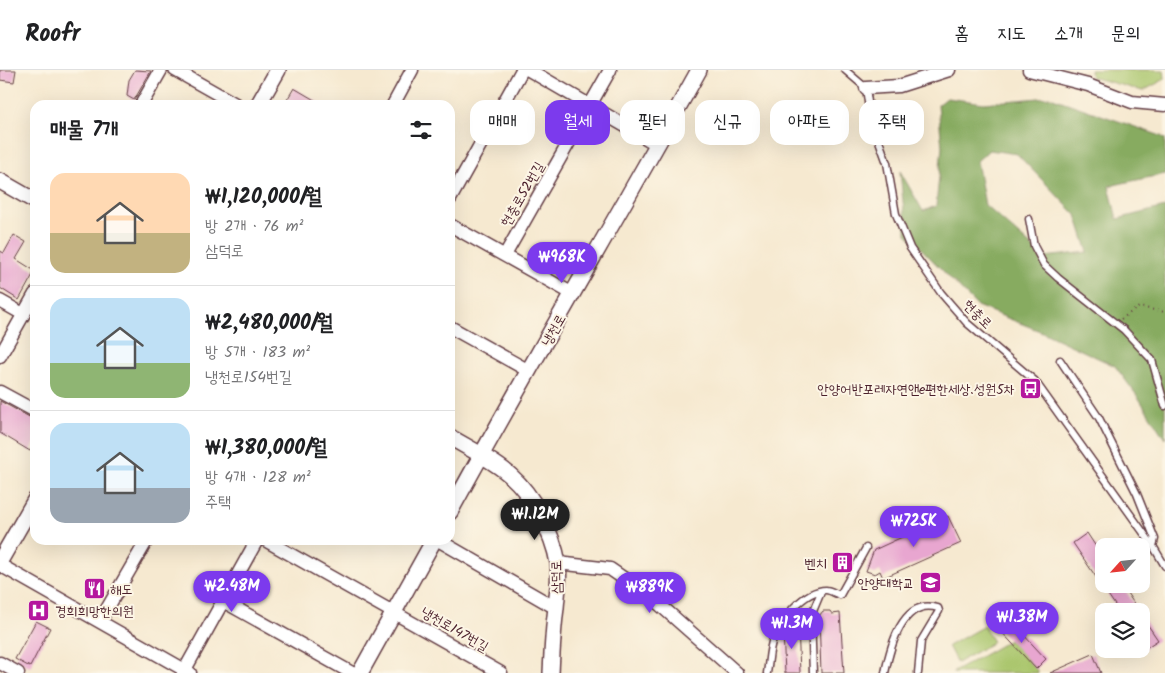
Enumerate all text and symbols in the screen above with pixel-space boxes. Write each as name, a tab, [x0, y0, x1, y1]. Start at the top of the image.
text: Roofr	[25, 15, 80, 54]
text: 홈	[955, 20, 969, 49]
text: 지도	[997, 20, 1026, 49]
text: 소개	[1054, 20, 1083, 49]
text: 문의	[1111, 20, 1140, 49]
chip: 매매	[470, 100, 535, 145]
chip: 월세	[545, 100, 610, 145]
chip: 필터	[620, 100, 685, 145]
chip: 신규	[695, 100, 760, 145]
chip: 아파트	[770, 100, 849, 145]
chip: 주택	[859, 100, 924, 145]
text: 매물 7개	[50, 114, 119, 147]
icon: filters	[407, 116, 435, 144]
street label: 현충로52번길	[495, 157, 551, 231]
text: ₩1,120,000/월	[205, 181, 322, 214]
icon: home	[90, 193, 150, 253]
text: 방 2개 · 76 m²	[205, 214, 303, 239]
text: 삼덕로	[205, 239, 244, 264]
pin: ₩968K	[527, 242, 597, 284]
text: ₩968K	[538, 245, 586, 270]
street label: 현충로	[958, 295, 997, 334]
text: ₩2,480,000/월	[205, 307, 334, 340]
street label: 냉천로	[536, 310, 572, 351]
icon: home	[90, 318, 150, 378]
text: 방 5개 · 183 m²	[205, 340, 310, 365]
text: 냉천로154번길	[205, 365, 292, 390]
bus stop icon: 안양어반포레자연앤e편한세상.성원5차	[1019, 377, 1043, 401]
place label: 안양어반포레자연앤e편한세상.성원5차	[818, 379, 1015, 401]
text: ₩1,380,000/월	[205, 432, 328, 465]
icon: home	[90, 443, 150, 503]
text: 방 4개 · 128 m²	[205, 465, 311, 490]
text: 주택	[205, 490, 231, 515]
pin: ₩1.12M	[494, 498, 576, 541]
text: ₩1.12M	[512, 502, 558, 527]
pin: ₩725K	[879, 506, 949, 548]
text: ₩725K	[891, 509, 937, 534]
north arrow	[1095, 538, 1150, 592]
map controls	[1095, 538, 1150, 658]
building icon: 벤치	[831, 551, 855, 575]
place label: 벤치	[804, 553, 827, 575]
street label: 삼덕로	[546, 560, 568, 594]
pin: ₩2.48M	[191, 570, 273, 613]
school or university icon: 안양대학교	[918, 571, 942, 595]
pin: ₩889K	[615, 572, 685, 614]
place label: 안양대학교	[858, 573, 914, 595]
text: ₩2.48M	[204, 574, 260, 599]
text: ₩889K	[626, 575, 674, 600]
restaurant icon: 해도	[82, 577, 106, 601]
place label: 해도	[110, 579, 133, 601]
hospital icon: 경희희망한의원	[27, 599, 51, 623]
place label: 경희희망한의원	[55, 601, 134, 623]
street label: 냉천로147번길	[417, 602, 493, 658]
pin: ₩1.38M	[981, 602, 1063, 644]
button: layers	[1095, 603, 1150, 658]
text: ₩1.38M	[997, 605, 1047, 630]
pin: ₩1.3M	[757, 608, 827, 650]
text: ₩1.3M	[771, 611, 813, 636]

